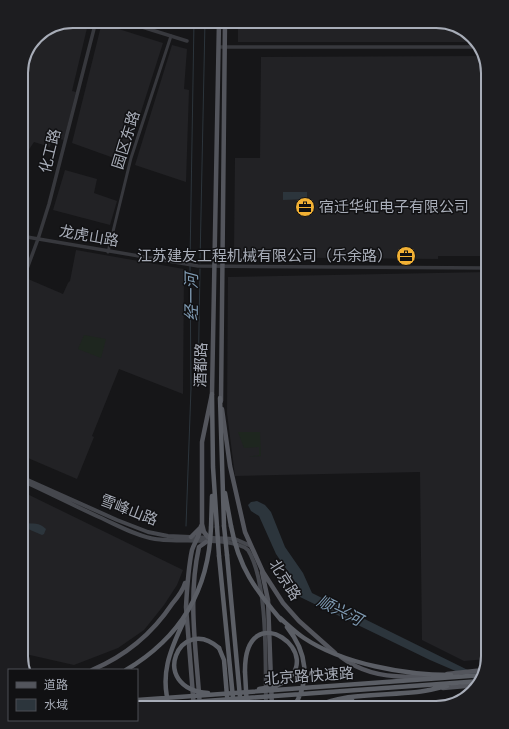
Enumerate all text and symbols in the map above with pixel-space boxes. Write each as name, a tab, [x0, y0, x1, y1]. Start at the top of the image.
street label: 园区东路	[108, 108, 143, 171]
street label: 化工路	[35, 127, 64, 175]
office icon: 宿迁华虹电子有限公司	[294, 196, 316, 218]
place label: 宿迁华虹电子有限公司	[319, 197, 469, 216]
street label: 龙虎山路	[58, 221, 120, 250]
office icon: 江苏建友工程机械有限公司（乐余路）	[395, 245, 417, 267]
place label: 江苏建友工程机械有限公司（乐余路）	[137, 246, 392, 265]
water label: 经一河	[181, 270, 202, 321]
street label: 酒都路	[191, 342, 210, 388]
street label: 雪峰山路	[98, 490, 161, 529]
street label: 北京路	[265, 556, 305, 604]
water label: 顺兴河	[314, 590, 369, 632]
street label: 北京路快速路	[263, 663, 355, 688]
legend	[8, 669, 138, 721]
text: 道路	[44, 677, 68, 693]
text: 水域	[44, 697, 68, 713]

